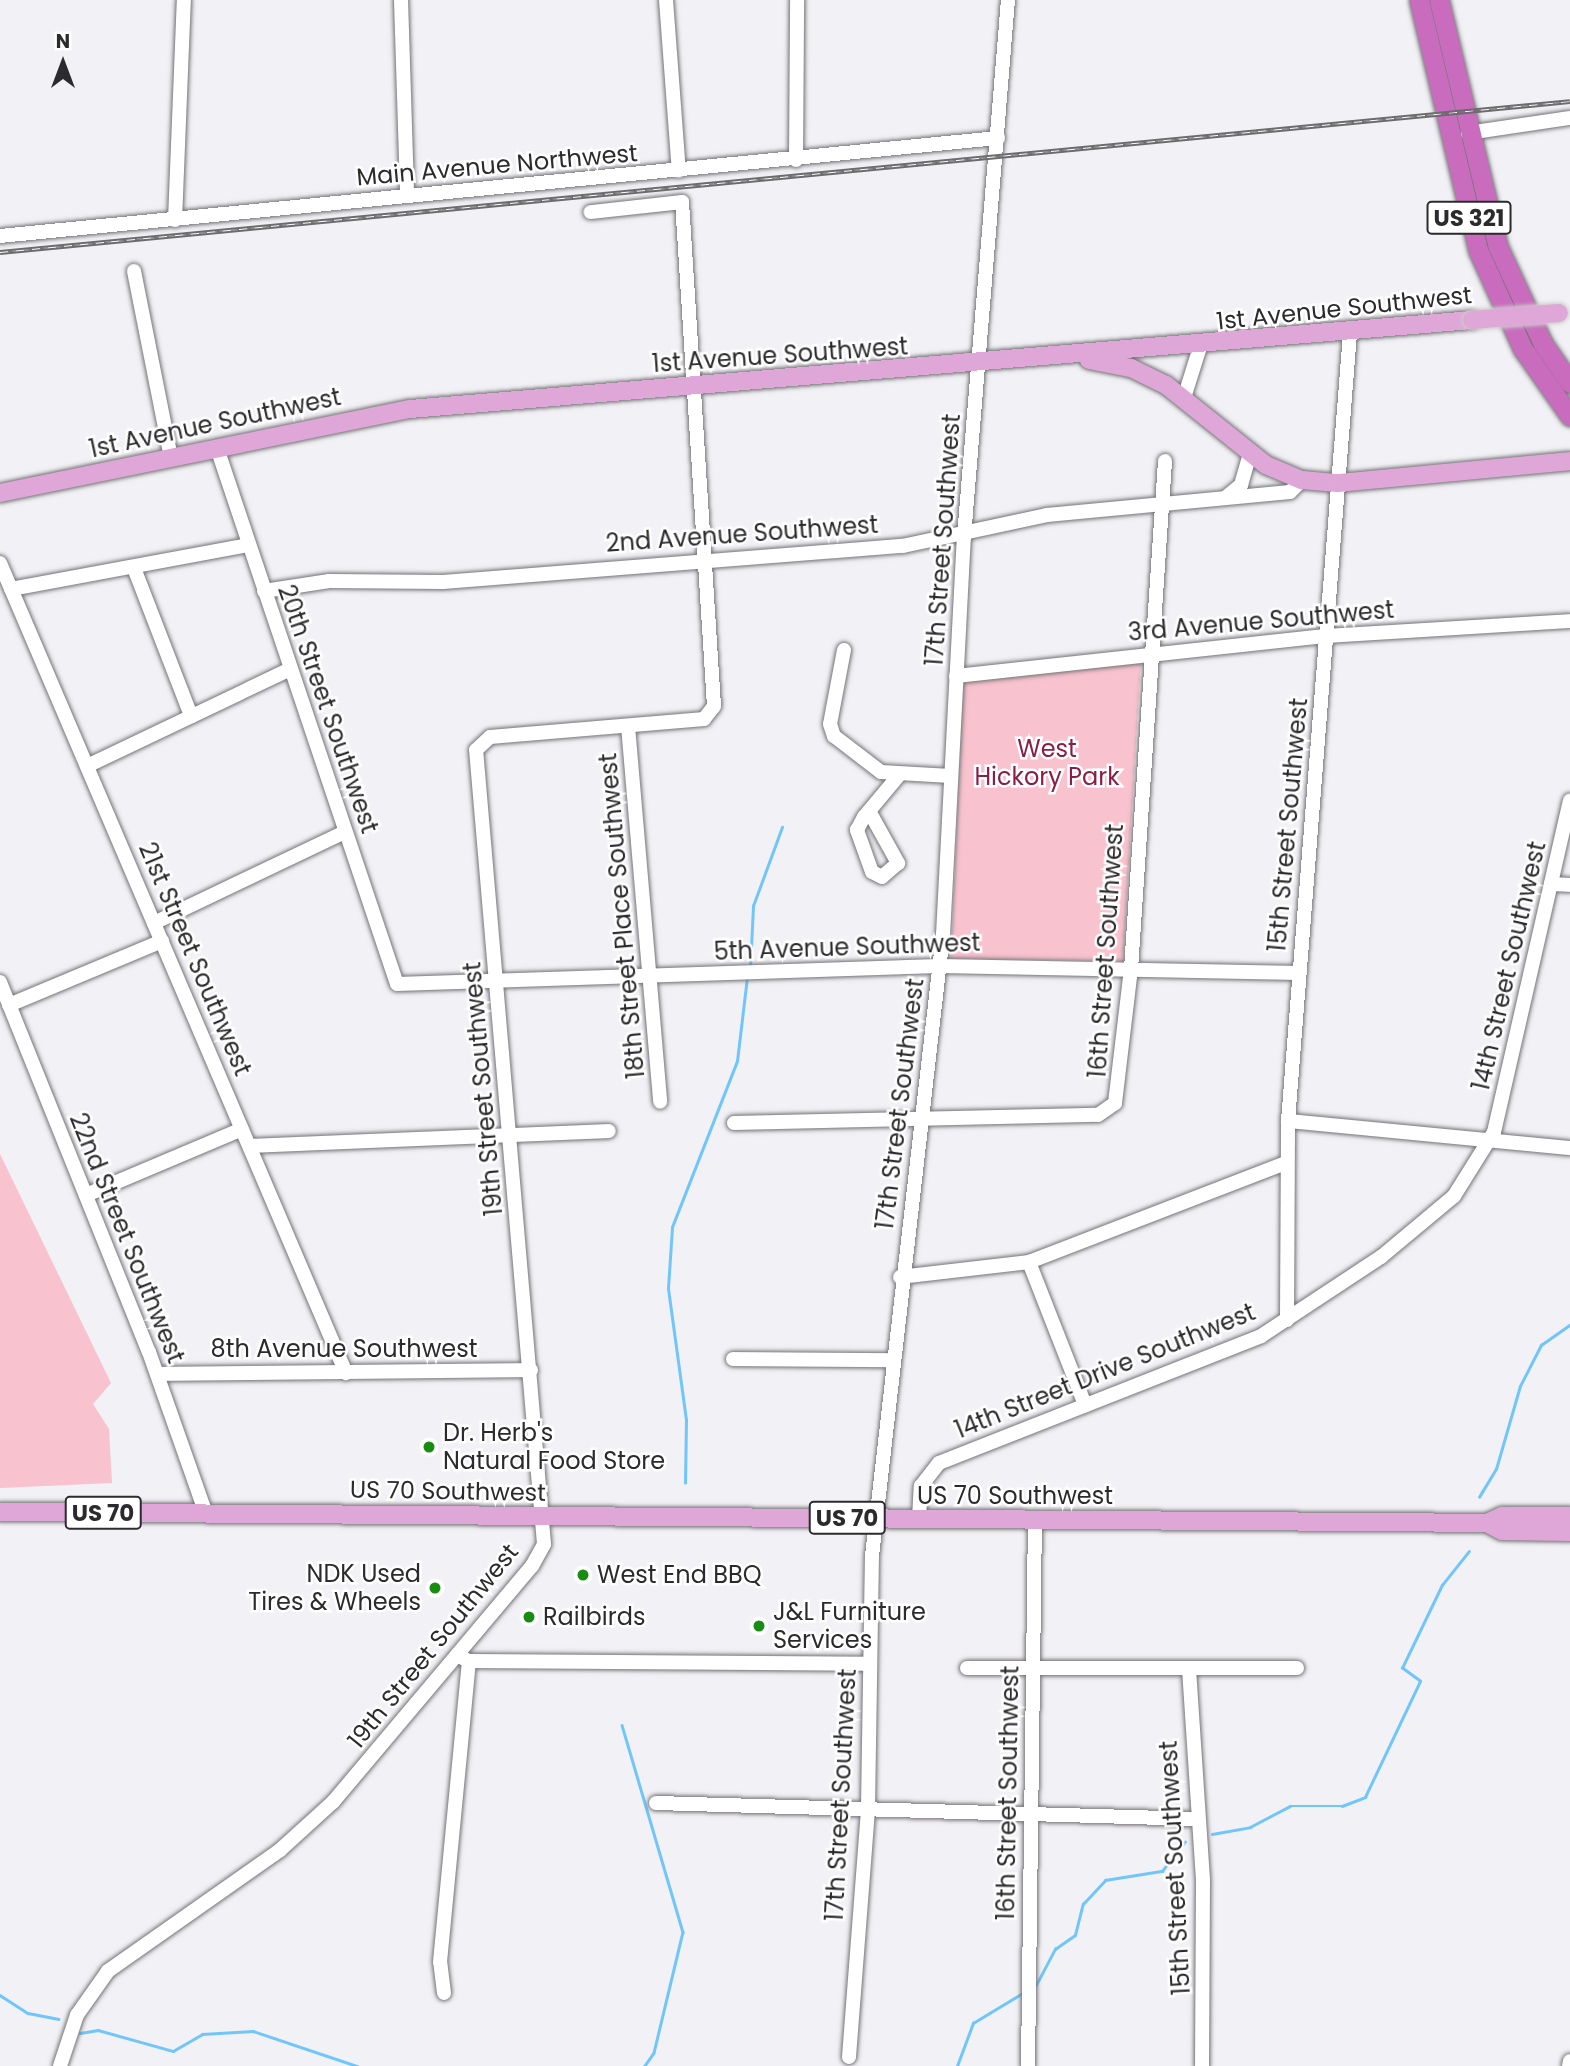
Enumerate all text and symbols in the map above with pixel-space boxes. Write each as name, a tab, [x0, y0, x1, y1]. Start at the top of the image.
north arrow	[28, 28, 98, 98]
text: N	[56, 28, 70, 55]
street label: Main Avenue Northwest	[355, 138, 639, 192]
road number: US 321	[1425, 198, 1513, 238]
street label: 1st Avenue Southwest	[1215, 280, 1473, 336]
street label: 1st Avenue Southwest	[651, 332, 909, 378]
street label: 1st Avenue Southwest	[87, 382, 343, 464]
street label: 17th Street Southwest	[920, 413, 966, 667]
street label: 2nd Avenue Southwest	[605, 510, 879, 558]
street label: 20th Street Southwest	[272, 581, 384, 837]
street label: 3rd Avenue Southwest	[1127, 595, 1395, 647]
street label: 15th Street Southwest	[1263, 697, 1313, 953]
park label: West Hickory Park	[974, 735, 1120, 791]
street label: 18th Street Place Southwest	[593, 752, 651, 1080]
street label: 16th Street Southwest	[1083, 823, 1129, 1079]
street label: 21st Street Southwest	[133, 838, 257, 1080]
street label: 14th Street Southwest	[1466, 839, 1552, 1093]
street label: 5th Avenue Southwest	[713, 928, 981, 966]
street label: 19th Street Southwest	[458, 961, 508, 1217]
street label: 17th Street Southwest	[870, 977, 930, 1231]
street label: 22nd Street Southwest	[64, 1109, 190, 1367]
street label: 14th Street Drive Southwest	[951, 1297, 1259, 1445]
street label: 8th Avenue Southwest	[211, 1335, 477, 1363]
place label: Dr. Herb's Natural Food Store	[443, 1419, 665, 1475]
marker: Dr. Herb's Natural Food Store	[421, 1439, 437, 1455]
street label: US 70 Southwest	[350, 1475, 546, 1507]
street label: US 70 Southwest	[917, 1482, 1113, 1510]
road number: US 70	[64, 1494, 142, 1532]
road number: US 70	[808, 1498, 886, 1538]
street label: 19th Street Southwest	[342, 1538, 524, 1754]
place label: NDK Used Tires & Wheels	[248, 1560, 421, 1616]
place label: West End BBQ	[597, 1561, 762, 1589]
marker: West End BBQ	[575, 1567, 591, 1583]
marker: NDK Used Tires & Wheels	[427, 1580, 443, 1596]
place label: J&L Furniture Services	[773, 1598, 926, 1654]
place label: Railbirds	[543, 1603, 645, 1631]
marker: Railbirds	[521, 1609, 537, 1625]
marker: J&L Furniture Services	[751, 1618, 767, 1634]
street label: 16th Street Southwest	[991, 1665, 1025, 1921]
street label: 17th Street Southwest	[820, 1668, 862, 1922]
street label: 15th Street Southwest	[1154, 1740, 1196, 1996]

